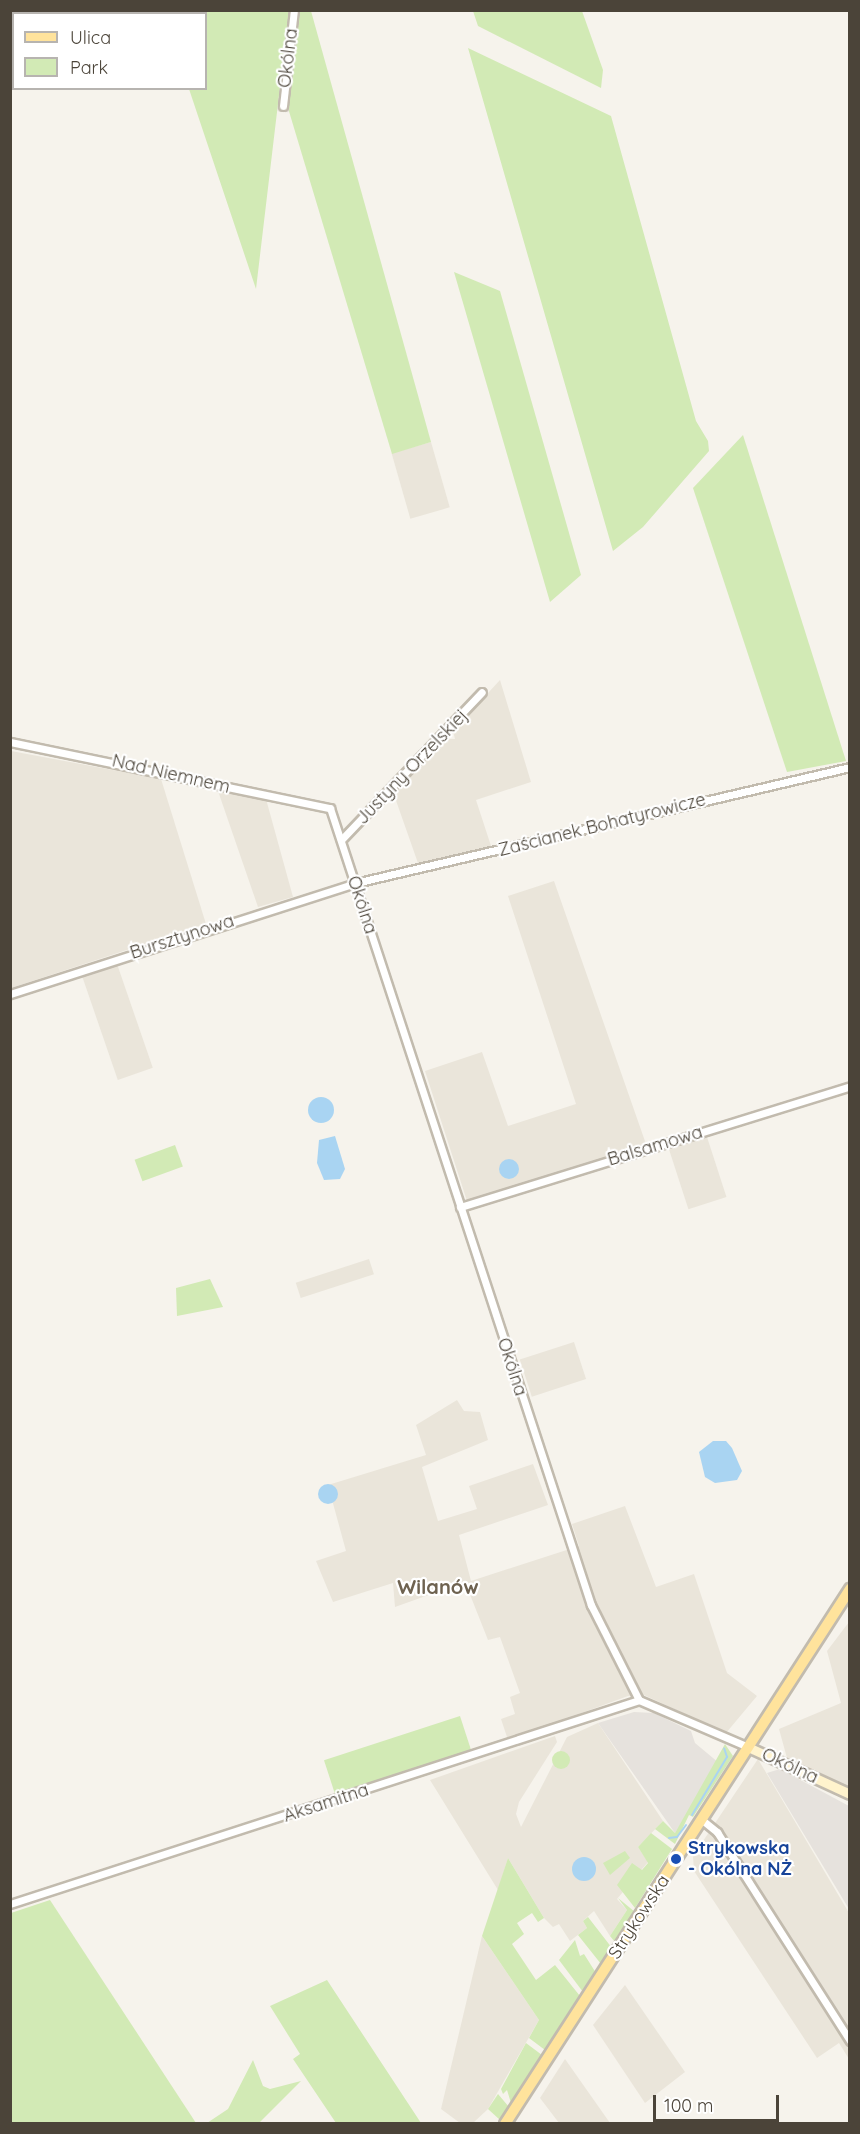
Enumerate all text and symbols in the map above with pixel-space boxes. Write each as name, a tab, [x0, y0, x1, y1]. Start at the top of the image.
legend	[12, 12, 207, 90]
text: Ulica	[70, 26, 111, 49]
street label: Okólna	[274, 27, 302, 89]
text: Park	[70, 56, 108, 79]
street label: Justyny Orzelskiej	[352, 705, 472, 829]
street label: Nad Niemnem	[110, 750, 232, 798]
street label: Zaścianek Bohatyrowicze	[496, 789, 708, 861]
street label: Okólna	[342, 873, 382, 937]
street label: Bursztynowa	[127, 910, 237, 964]
street label: Balsamowa	[605, 1121, 705, 1171]
street label: Okólna	[492, 1335, 532, 1399]
district label: Wilanów	[397, 1574, 479, 1598]
street label: Okólna	[758, 1744, 822, 1788]
street label: Aksamitna	[281, 1779, 371, 1827]
place label: Strykowska - Okólna NŻ	[688, 1838, 792, 1880]
marker: Strykowska - Okólna NŻ	[669, 1852, 683, 1866]
street label: Strykowska	[604, 1871, 674, 1963]
scale bar	[656, 2083, 782, 2121]
text: 100 m	[664, 2094, 713, 2117]

